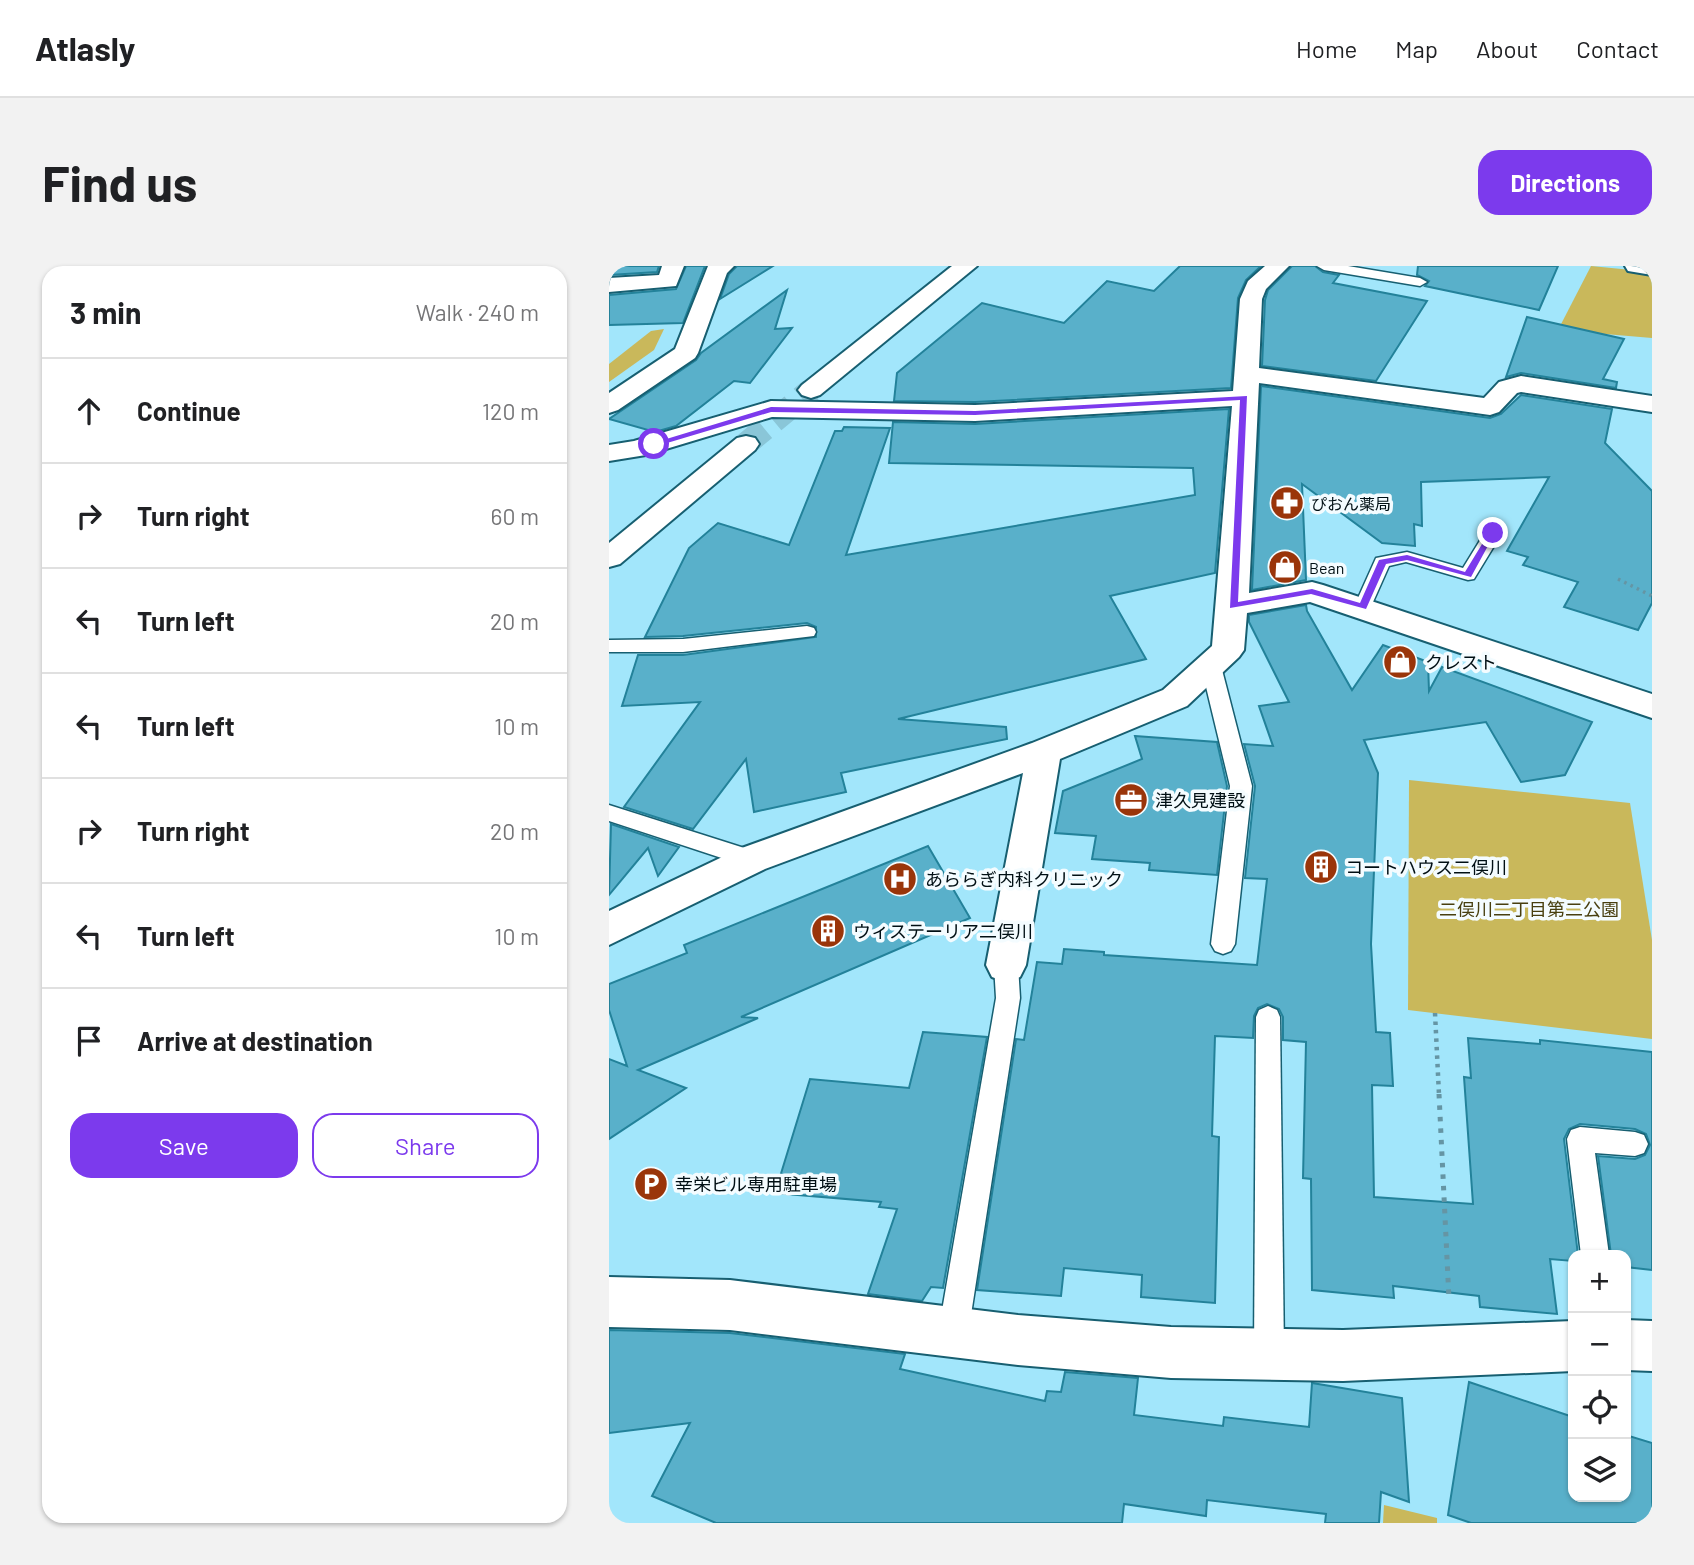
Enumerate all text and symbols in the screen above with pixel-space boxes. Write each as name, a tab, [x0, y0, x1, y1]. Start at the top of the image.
text: Atlasly	[35, 28, 135, 68]
text: Home	[1296, 34, 1357, 63]
text: Map	[1395, 34, 1438, 63]
text: About	[1476, 34, 1538, 63]
text: Contact	[1576, 34, 1659, 63]
button: Directions	[1478, 150, 1652, 215]
text: Find us	[42, 153, 197, 212]
text: 3 min	[70, 294, 141, 330]
text: Walk · 240 m	[416, 298, 539, 326]
icon: ahead	[70, 392, 108, 430]
text: Continue	[137, 395, 241, 426]
text: 120 m	[482, 397, 539, 425]
route start	[638, 428, 669, 459]
pharmacy icon: ぴおん薬局	[1268, 484, 1306, 522]
place label: ぴおん薬局	[1311, 494, 1391, 513]
icon: right	[70, 497, 108, 535]
text: Turn right	[137, 500, 250, 531]
text: 60 m	[491, 502, 539, 530]
route end	[1477, 517, 1508, 548]
shop icon: Bean	[1266, 548, 1304, 586]
place label: Bean	[1309, 558, 1344, 577]
icon: left	[70, 602, 108, 640]
text: Turn left	[137, 605, 235, 636]
text: 20 m	[490, 607, 539, 635]
shop icon: クレスト	[1381, 643, 1419, 681]
place label: クレスト	[1425, 651, 1497, 673]
icon: left	[70, 707, 108, 745]
text: Turn left	[137, 710, 235, 741]
text: 10 m	[494, 712, 539, 740]
office icon: 津久見建設	[1112, 781, 1150, 819]
place label: 津久見建設	[1155, 789, 1245, 811]
icon: right	[70, 812, 108, 850]
text: Turn right	[137, 815, 250, 846]
text: 20 m	[490, 817, 539, 845]
building icon: コートハウス二俣川	[1302, 848, 1340, 886]
place label: コートハウス二俣川	[1345, 856, 1507, 878]
hospital icon: あららぎ内科クリニック	[881, 860, 919, 898]
place label: あららぎ内科クリニック	[925, 868, 1123, 890]
park label: 二俣川二丁目第二公園	[1439, 898, 1619, 920]
building icon: ウィステーリア二俣川	[809, 912, 847, 950]
icon: left	[70, 917, 108, 955]
text: Turn left	[137, 920, 235, 951]
place label: ウィステーリア二俣川	[853, 920, 1033, 942]
text: 10 m	[494, 922, 539, 950]
icon: arrive	[70, 1022, 108, 1060]
text: Arrive at destination	[137, 1025, 373, 1056]
button: Save	[70, 1113, 298, 1178]
button: Share	[312, 1113, 539, 1178]
parking icon: 幸栄ビル専用駐車場	[632, 1165, 670, 1203]
place label: 幸栄ビル専用駐車場	[675, 1173, 837, 1195]
map controls	[1568, 1250, 1631, 1502]
button: +	[1568, 1250, 1631, 1313]
button: −	[1568, 1313, 1631, 1376]
button: locate	[1568, 1376, 1631, 1439]
button: layers	[1568, 1439, 1631, 1502]

